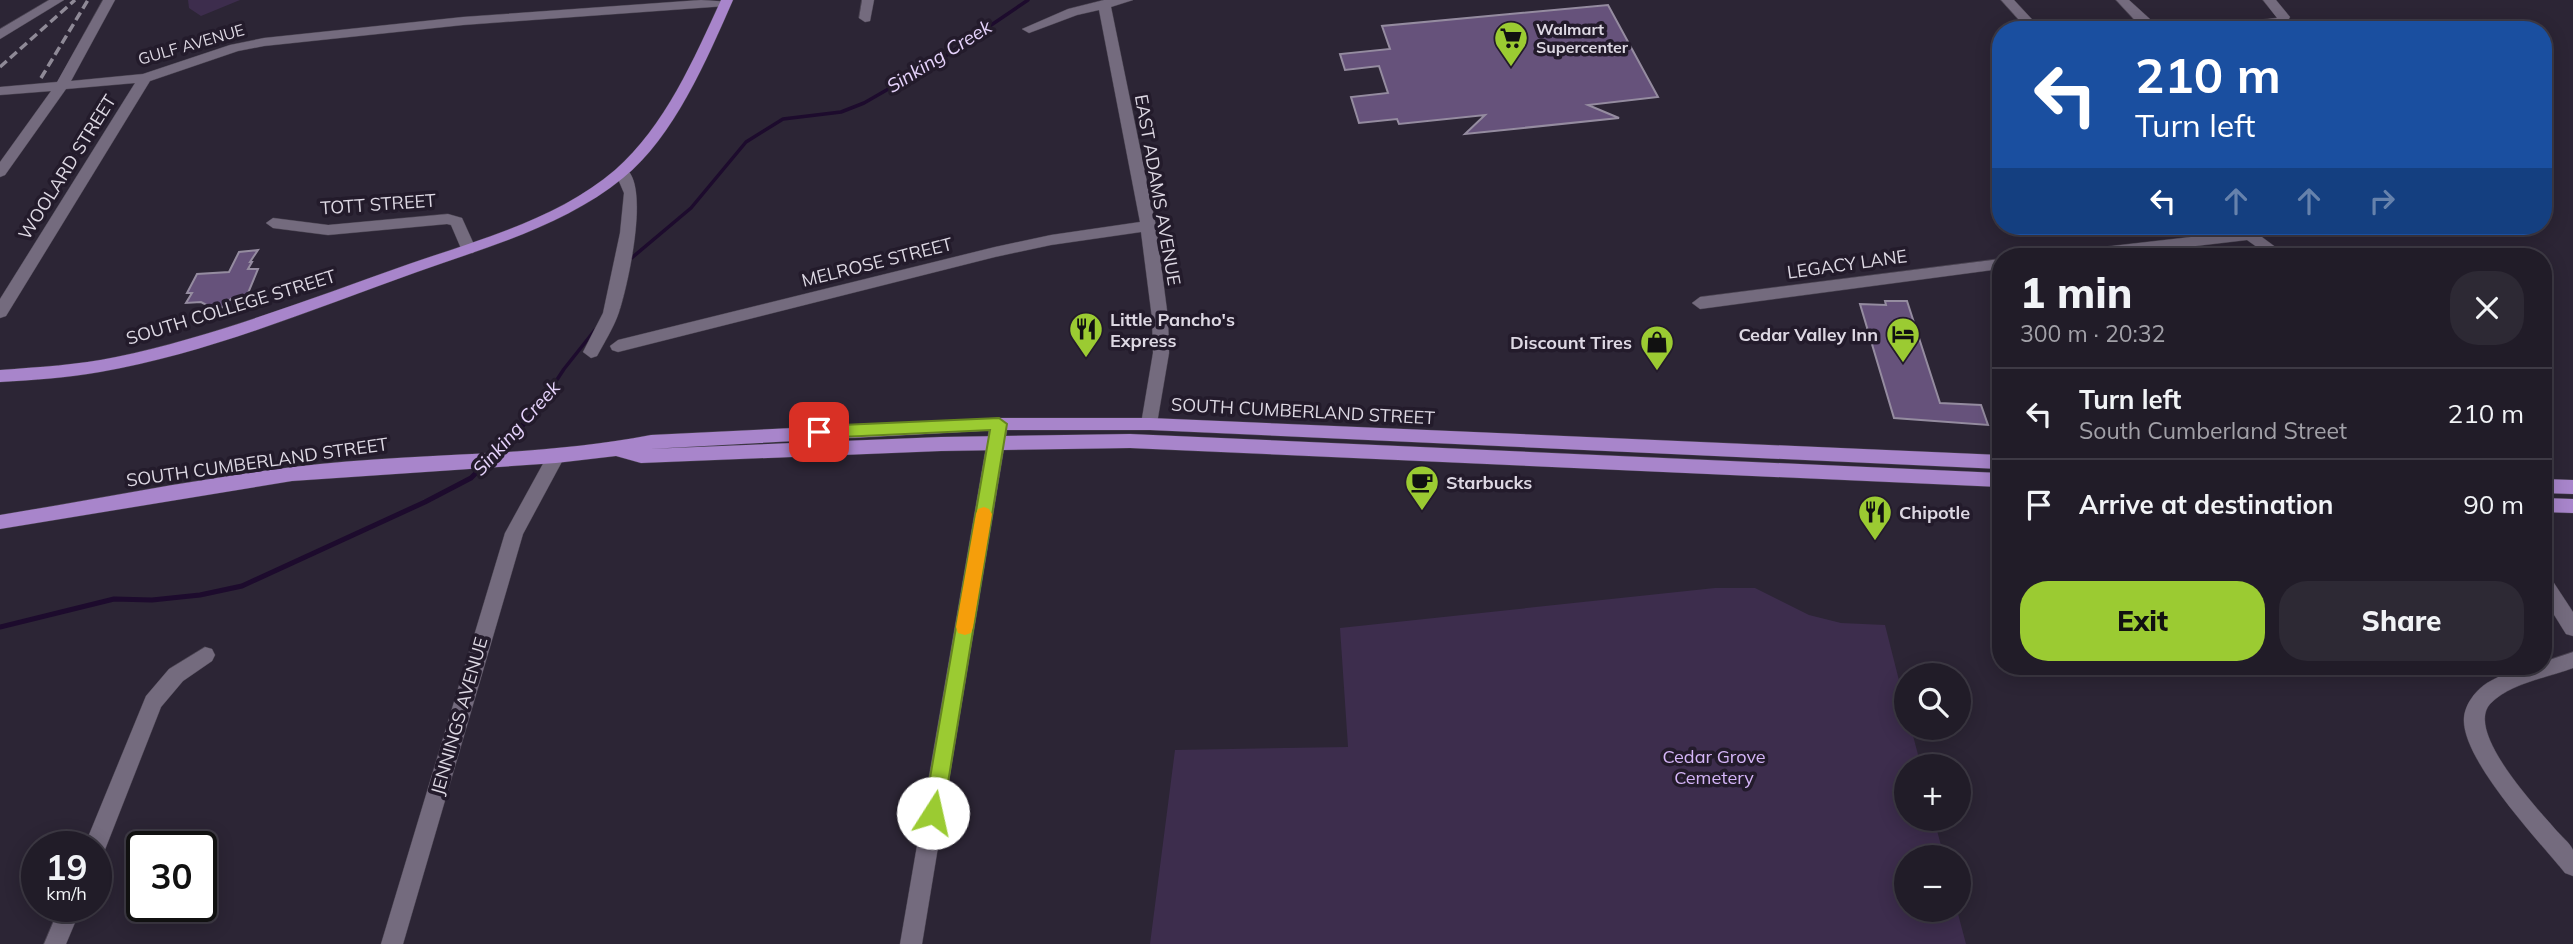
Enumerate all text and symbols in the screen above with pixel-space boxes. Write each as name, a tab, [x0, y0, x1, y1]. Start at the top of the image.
water label: Sinking Creek	[882, 14, 997, 98]
street label: GULF AVENUE	[135, 19, 247, 69]
supermarket icon: Walmart Supercenter	[1492, 19, 1530, 68]
place label: Walmart Supercenter	[1536, 19, 1629, 57]
text: 210 m	[2135, 44, 2281, 105]
icon: left	[2020, 49, 2111, 140]
street label: WOOLARD STREET	[13, 90, 121, 244]
street label: EAST ADAMS AVENUE	[1130, 93, 1186, 287]
text: Turn left	[2135, 105, 2255, 145]
icon: left	[2144, 182, 2182, 220]
icon: ahead	[2217, 182, 2255, 220]
icon: ahead	[2290, 182, 2328, 220]
icon: right	[2363, 182, 2401, 220]
street label: TOTT STREET	[319, 188, 437, 220]
street label: MELROSE STREET	[799, 232, 955, 292]
street label: LEGACY LANE	[1786, 244, 1908, 284]
street label: SOUTH COLLEGE STREET	[123, 264, 339, 350]
text: 1 min	[2020, 266, 2133, 319]
button: close	[2450, 271, 2524, 345]
place label: Little Pancho's Express	[1110, 308, 1235, 352]
restaurant icon: Little Pancho's Express	[1067, 310, 1105, 359]
hotel icon: Cedar Valley Inn	[1884, 315, 1922, 364]
text: 300 m · 20:32	[2020, 319, 2165, 348]
shop icon: Discount Tires	[1638, 323, 1676, 372]
place label: Cedar Valley Inn	[1738, 323, 1878, 346]
place label: Discount Tires	[1510, 331, 1632, 354]
water label: Sinking Creek	[467, 375, 566, 480]
text: Turn left	[2079, 383, 2181, 416]
street label: SOUTH CUMBERLAND STREET	[1171, 393, 1436, 429]
icon: left	[2020, 395, 2058, 433]
text: 210 m	[2448, 397, 2524, 430]
pin	[789, 402, 849, 462]
icon: arrive	[800, 413, 838, 451]
text: South Cumberland Street	[2079, 416, 2347, 445]
street label: SOUTH CUMBERLAND STREET	[125, 432, 389, 492]
cafe icon: Starbucks	[1403, 463, 1441, 512]
place label: Starbucks	[1446, 471, 1532, 494]
icon: arrive	[2020, 486, 2058, 524]
text: Arrive at destination	[2079, 488, 2334, 521]
text: 90 m	[2463, 488, 2524, 521]
restaurant icon: Chipotle	[1856, 493, 1894, 542]
place label: Chipotle	[1899, 501, 1970, 524]
button: Exit	[2020, 581, 2265, 661]
button: Share	[2279, 581, 2524, 661]
street label: JENNINGS AVENUE	[425, 634, 493, 798]
map controls	[1894, 663, 1971, 922]
button: search	[1894, 663, 1971, 740]
park label: Cedar Grove Cemetery	[1662, 745, 1766, 789]
button: +	[1894, 754, 1971, 831]
position arrow	[896, 776, 970, 850]
speed limit sign: 30	[126, 831, 217, 922]
text: 19	[45, 845, 88, 889]
button: −	[1894, 845, 1971, 922]
text: km/h	[46, 882, 87, 905]

